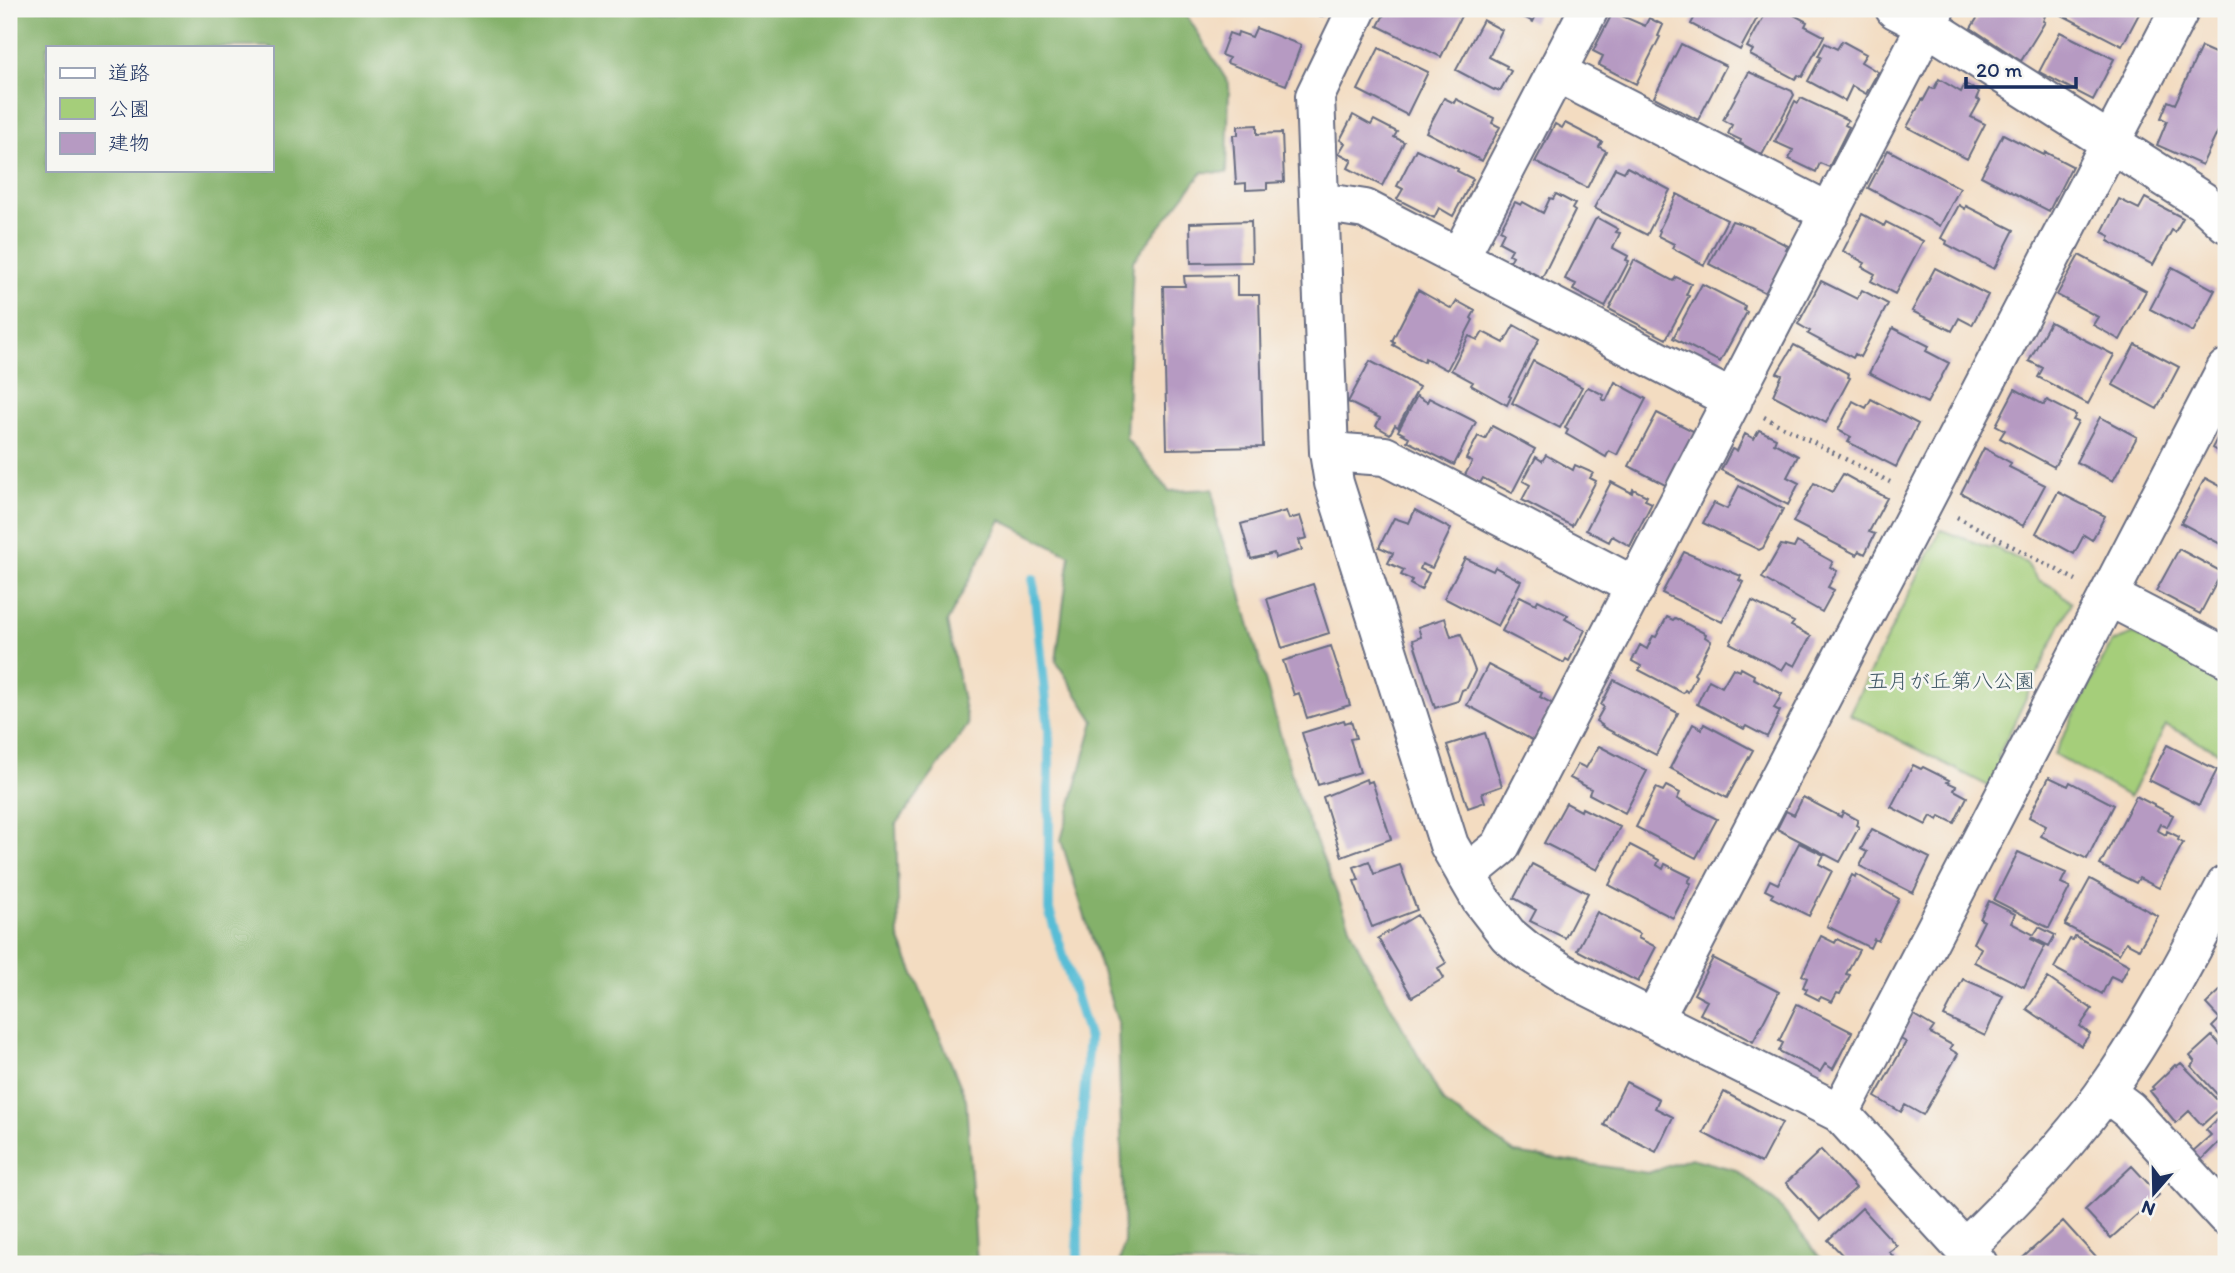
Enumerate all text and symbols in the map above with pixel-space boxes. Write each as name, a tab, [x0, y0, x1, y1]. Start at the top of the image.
legend	[46, 46, 273, 172]
scale bar	[1966, 46, 2076, 90]
text: 20 m	[1976, 57, 2023, 82]
text: 道路	[108, 60, 150, 85]
text: 公園	[108, 96, 150, 121]
text: 建物	[108, 130, 150, 155]
park label: 五月が丘第八公園	[1867, 668, 2035, 693]
north arrow	[2120, 1158, 2190, 1228]
text: N	[2138, 1196, 2158, 1222]

